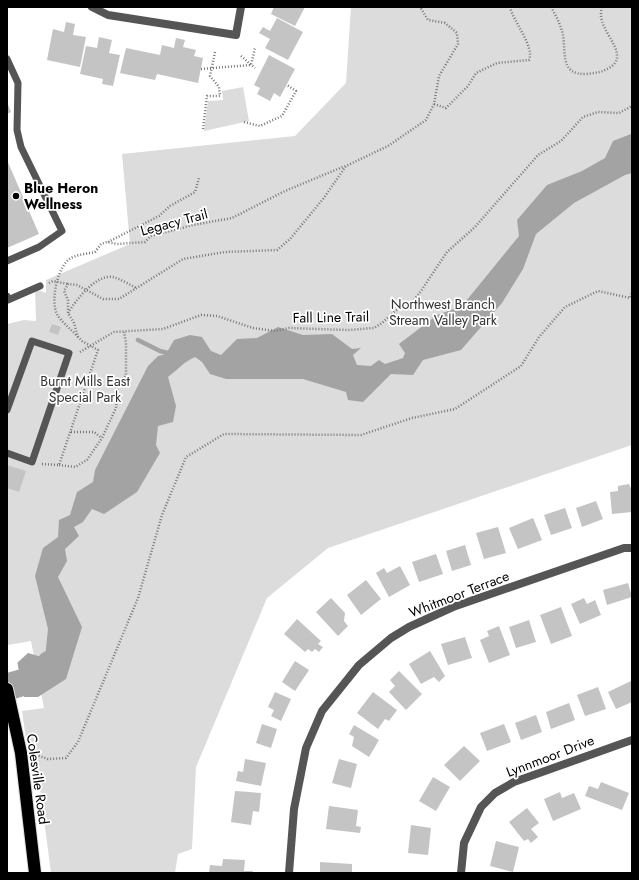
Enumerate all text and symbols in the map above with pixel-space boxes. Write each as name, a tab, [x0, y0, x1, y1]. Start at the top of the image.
place label: Blue Heron Wellness	[24, 178, 98, 214]
marker: Blue Heron Wellness	[11, 191, 21, 201]
street label: Legacy Trail	[138, 203, 210, 241]
park label: Northwest Branch Stream Valley Park	[389, 294, 498, 330]
street label: Fall Line Trail	[293, 306, 369, 328]
park label: Burnt Mills East Special Park	[40, 371, 130, 407]
street label: Whitmoor Terrace	[406, 566, 512, 622]
street label: Lynnmoor Drive	[503, 730, 597, 782]
street label: Colesville Road	[22, 733, 54, 825]

